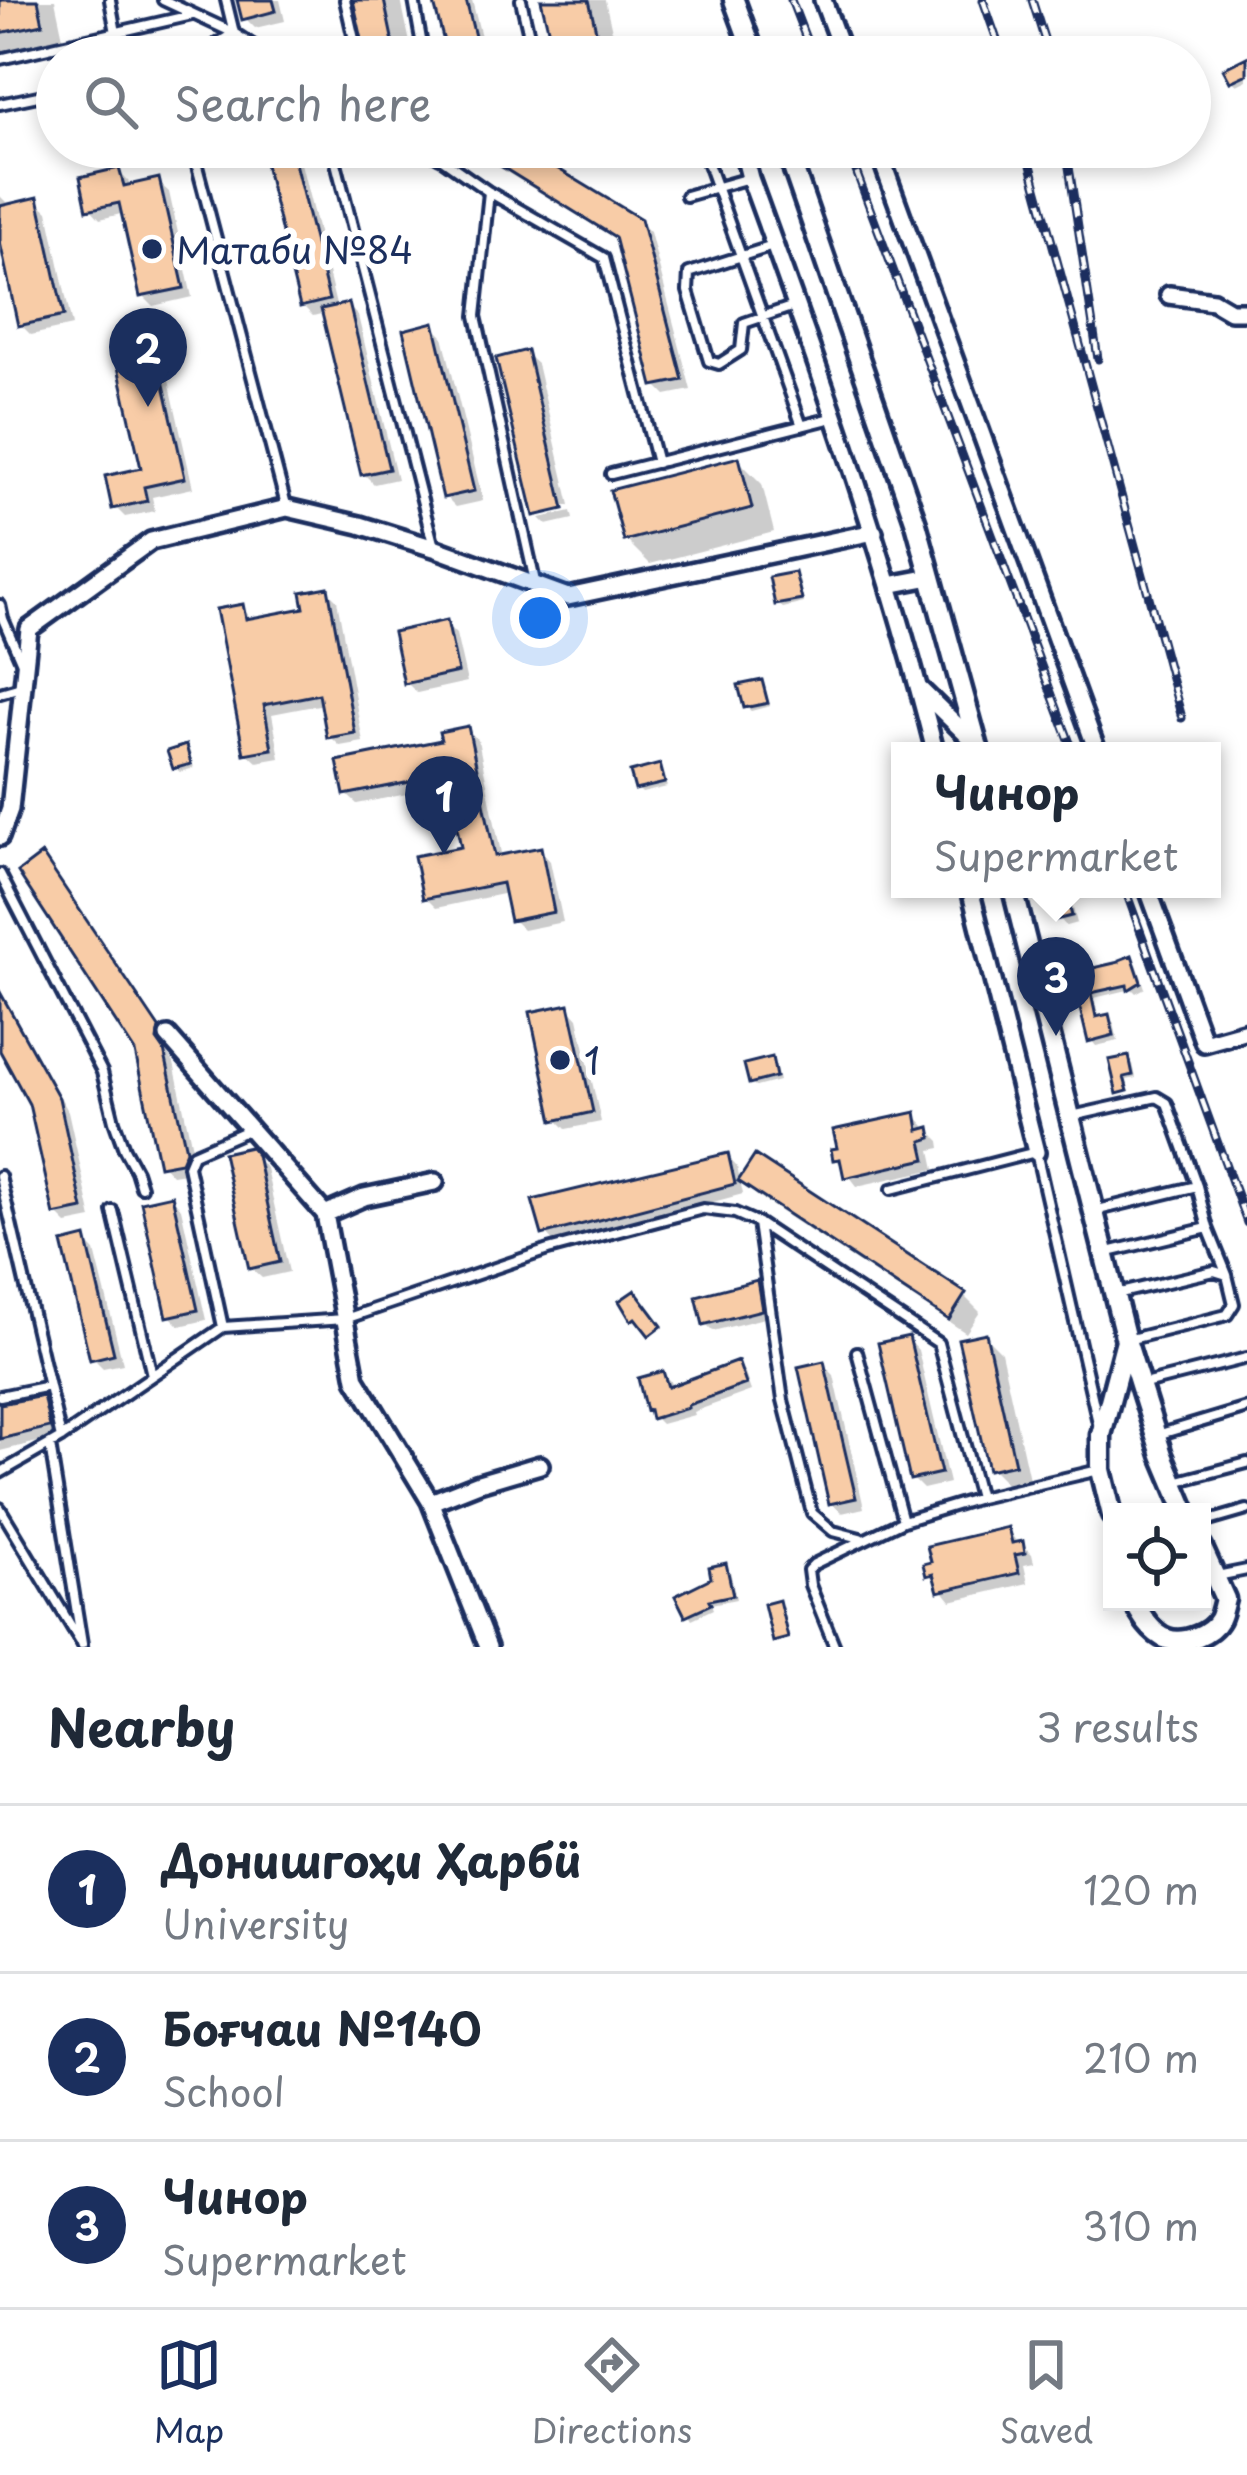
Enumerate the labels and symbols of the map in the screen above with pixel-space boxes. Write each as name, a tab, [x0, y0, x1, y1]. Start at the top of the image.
place label: Матаби №84	[176, 222, 413, 276]
marker: Матаби №84	[139, 236, 165, 262]
pin: 2	[109, 308, 187, 407]
your location	[510, 588, 570, 648]
pin: 1	[405, 756, 483, 855]
pin: 3	[1017, 937, 1095, 1036]
place label: 1	[584, 1033, 600, 1087]
marker: 1	[547, 1047, 573, 1073]

